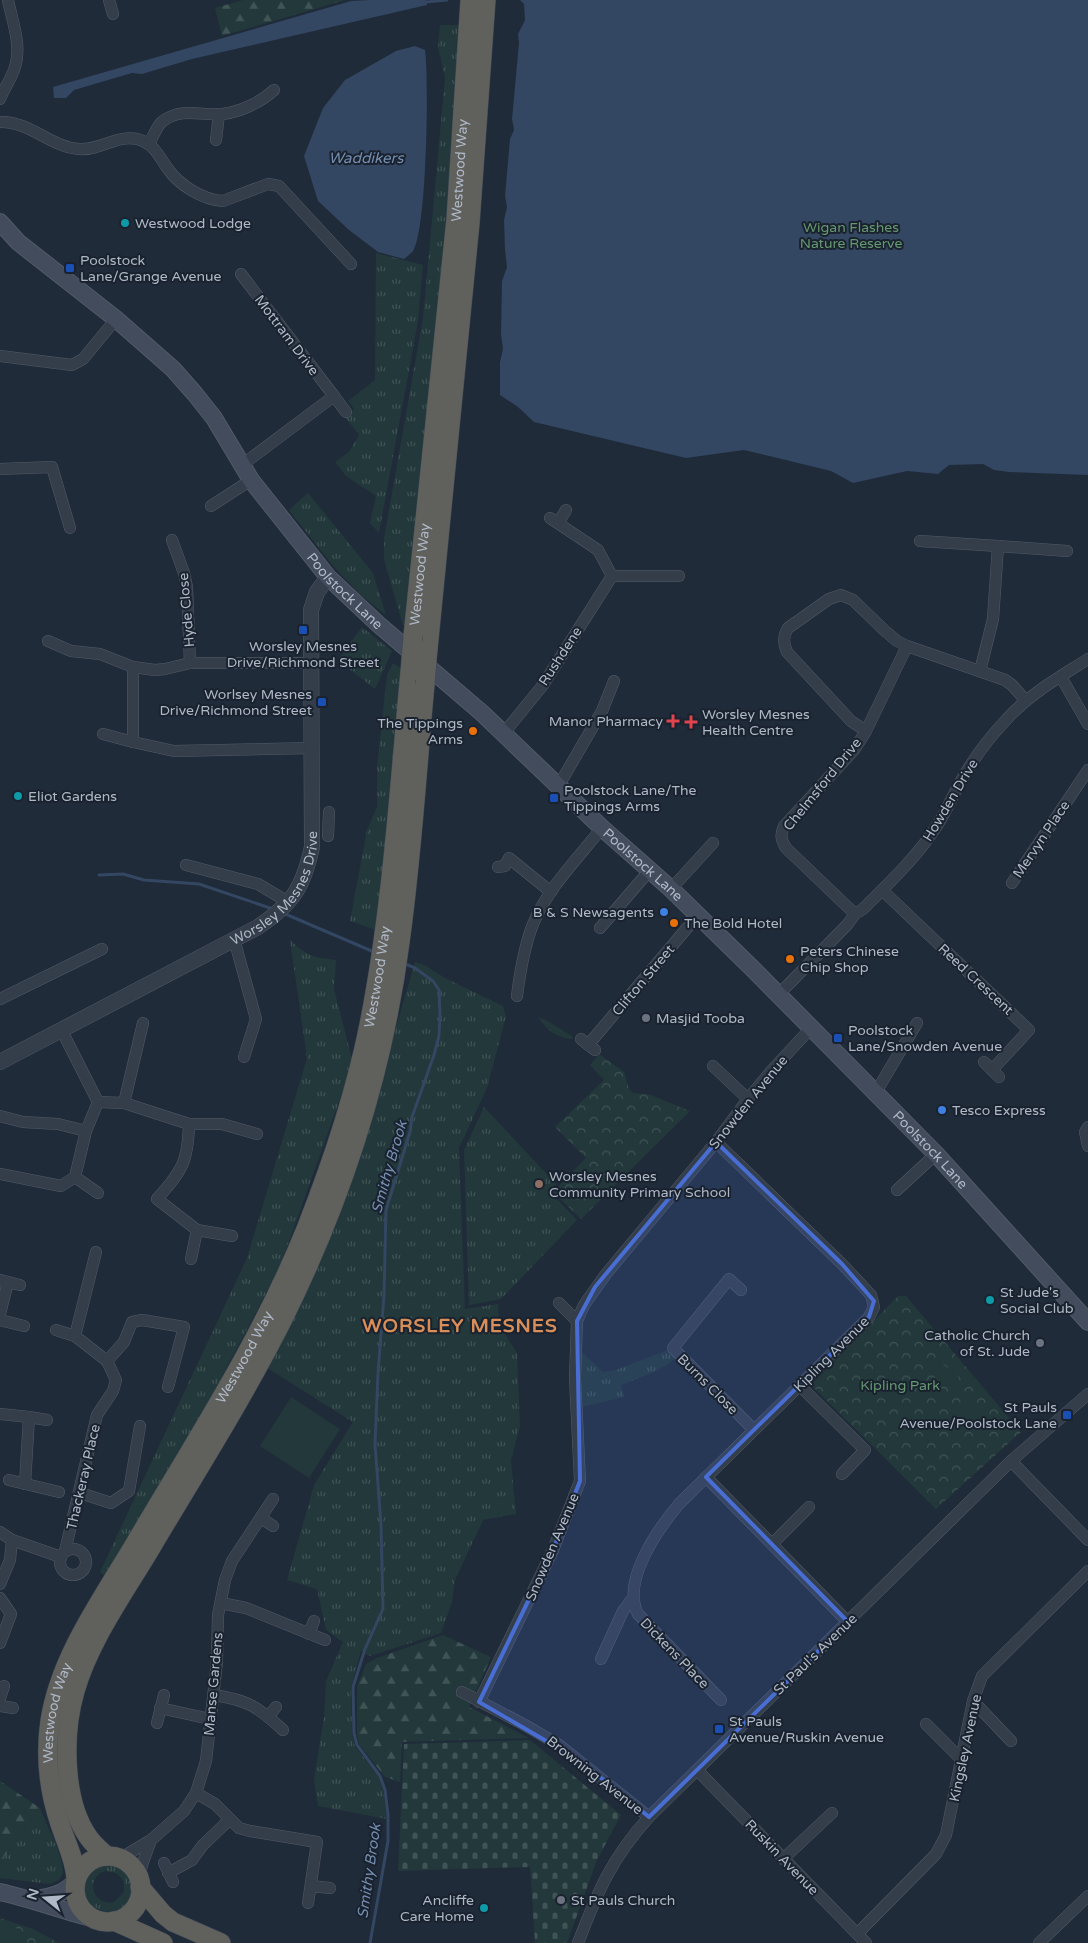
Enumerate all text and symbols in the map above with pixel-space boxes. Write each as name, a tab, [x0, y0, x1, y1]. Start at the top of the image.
street label: Westwood Way	[448, 118, 471, 222]
water label: Waddikers	[328, 149, 405, 167]
place label: Westwood Lodge	[135, 215, 251, 232]
marker: Westwood Lodge	[119, 217, 131, 229]
park label: Wigan Flashes Nature Reserve	[800, 219, 902, 252]
place label: Poolstock Lane/Grange Avenue	[80, 252, 222, 285]
marker: Poolstock Lane/Grange Avenue	[64, 262, 76, 274]
street label: Mottram Drive	[251, 292, 323, 379]
street label: Westwood Way	[406, 522, 434, 626]
street label: Poolstock Lane	[303, 549, 386, 633]
street label: Hyde Close	[175, 572, 198, 648]
marker: Worsley Mesnes Drive/Richmond Street	[297, 624, 309, 636]
street label: Rushdene	[535, 624, 586, 689]
place label: Worsley Mesnes Drive/Richmond Street	[227, 638, 380, 671]
place label: Worlsey Mesnes Drive/Richmond Street	[159, 686, 313, 719]
marker: Worlsey Mesnes Drive/Richmond Street	[316, 696, 328, 708]
place label: Worsley Mesnes Health Centre	[702, 706, 810, 739]
place label: Manor Pharmacy	[549, 713, 663, 730]
place label: The Tippings Arms	[377, 715, 463, 748]
marker: Manor Pharmacy	[667, 715, 679, 727]
marker: Worsley Mesnes Health Centre	[684, 715, 698, 729]
marker: The Tippings Arms	[467, 725, 479, 737]
street label: Chelmsford Drive	[780, 734, 865, 834]
street label: Howden Drive	[919, 756, 982, 845]
place label: Poolstock Lane/The Tippings Arms	[564, 782, 696, 815]
place label: Eliot Gardens	[28, 788, 117, 805]
marker: Eliot Gardens	[12, 790, 24, 802]
marker: Poolstock Lane/The Tippings Arms	[548, 792, 560, 804]
street label: Mervyn Place	[1009, 797, 1074, 881]
street label: Poolstock Lane	[599, 825, 686, 905]
street label: Worsley Mesnes Drive	[228, 831, 321, 949]
place label: B & S Newsagents	[533, 904, 654, 921]
marker: B & S Newsagents	[658, 906, 670, 918]
place label: The Bold Hotel	[684, 915, 782, 932]
marker: The Bold Hotel	[668, 917, 680, 929]
street label: Westwood Way	[361, 925, 394, 1029]
street label: Reed Crescent	[934, 940, 1017, 1019]
street label: Clifton Street	[609, 941, 679, 1019]
place label: Peters Chinese Chip Shop	[800, 943, 899, 976]
marker: Peters Chinese Chip Shop	[784, 953, 796, 965]
place label: Masjid Tooba	[656, 1010, 745, 1027]
marker: Masjid Tooba	[640, 1012, 652, 1024]
place label: Poolstock Lane/Snowden Avenue	[848, 1022, 1002, 1055]
marker: Poolstock Lane/Snowden Avenue	[832, 1032, 844, 1044]
street label: Snowden Avenue	[705, 1052, 791, 1153]
place label: Tesco Express	[952, 1102, 1046, 1119]
marker: Tesco Express	[936, 1104, 948, 1116]
street label: Poolstock Lane	[889, 1107, 971, 1193]
water label: Smithy Brook	[367, 1117, 411, 1215]
place label: Worsley Mesnes Community Primary School	[549, 1168, 730, 1201]
marker: Worsley Mesnes Community Primary School	[533, 1178, 545, 1190]
place label: St Jude's Social Club	[1000, 1284, 1074, 1317]
marker: St Jude's Social Club	[984, 1294, 996, 1306]
street label: Westwood Way	[212, 1308, 277, 1407]
street label: Kipling Avenue	[790, 1313, 873, 1396]
district label: WORSLEY MESNES	[362, 1315, 558, 1337]
place label: Catholic Church of St. Jude	[924, 1327, 1030, 1360]
marker: Catholic Church of St. Jude	[1034, 1337, 1046, 1349]
street label: Burns Close	[674, 1351, 742, 1418]
park label: Kipling Park	[860, 1377, 940, 1394]
place label: St Pauls Avenue/Poolstock Lane	[899, 1399, 1057, 1432]
marker: St Pauls Avenue/Poolstock Lane	[1061, 1409, 1073, 1421]
street label: Thackeray Place	[63, 1423, 104, 1532]
street label: Snowden Avenue	[522, 1491, 583, 1604]
street label: St Paul's Avenue	[770, 1610, 861, 1699]
street label: Dickens Place	[637, 1614, 713, 1692]
street label: Manse Gardens	[201, 1631, 227, 1737]
street label: Westwood Way	[40, 1660, 76, 1763]
street label: Kingsley Avenue	[946, 1693, 985, 1803]
place label: St Pauls Avenue/Ruskin Avenue	[729, 1713, 884, 1746]
marker: St Pauls Avenue/Ruskin Avenue	[713, 1723, 725, 1735]
street label: Browning Avenue	[543, 1733, 646, 1818]
street label: Ruskin Avenue	[741, 1816, 822, 1899]
water label: Smithy Brook	[353, 1821, 385, 1920]
north arrow	[20, 1873, 70, 1923]
text: N	[23, 1886, 43, 1902]
place label: Ancliffe Care Home	[400, 1892, 474, 1925]
place label: St Pauls Church	[571, 1892, 675, 1909]
marker: St Pauls Church	[555, 1894, 567, 1906]
marker: Ancliffe Care Home	[478, 1902, 490, 1914]

